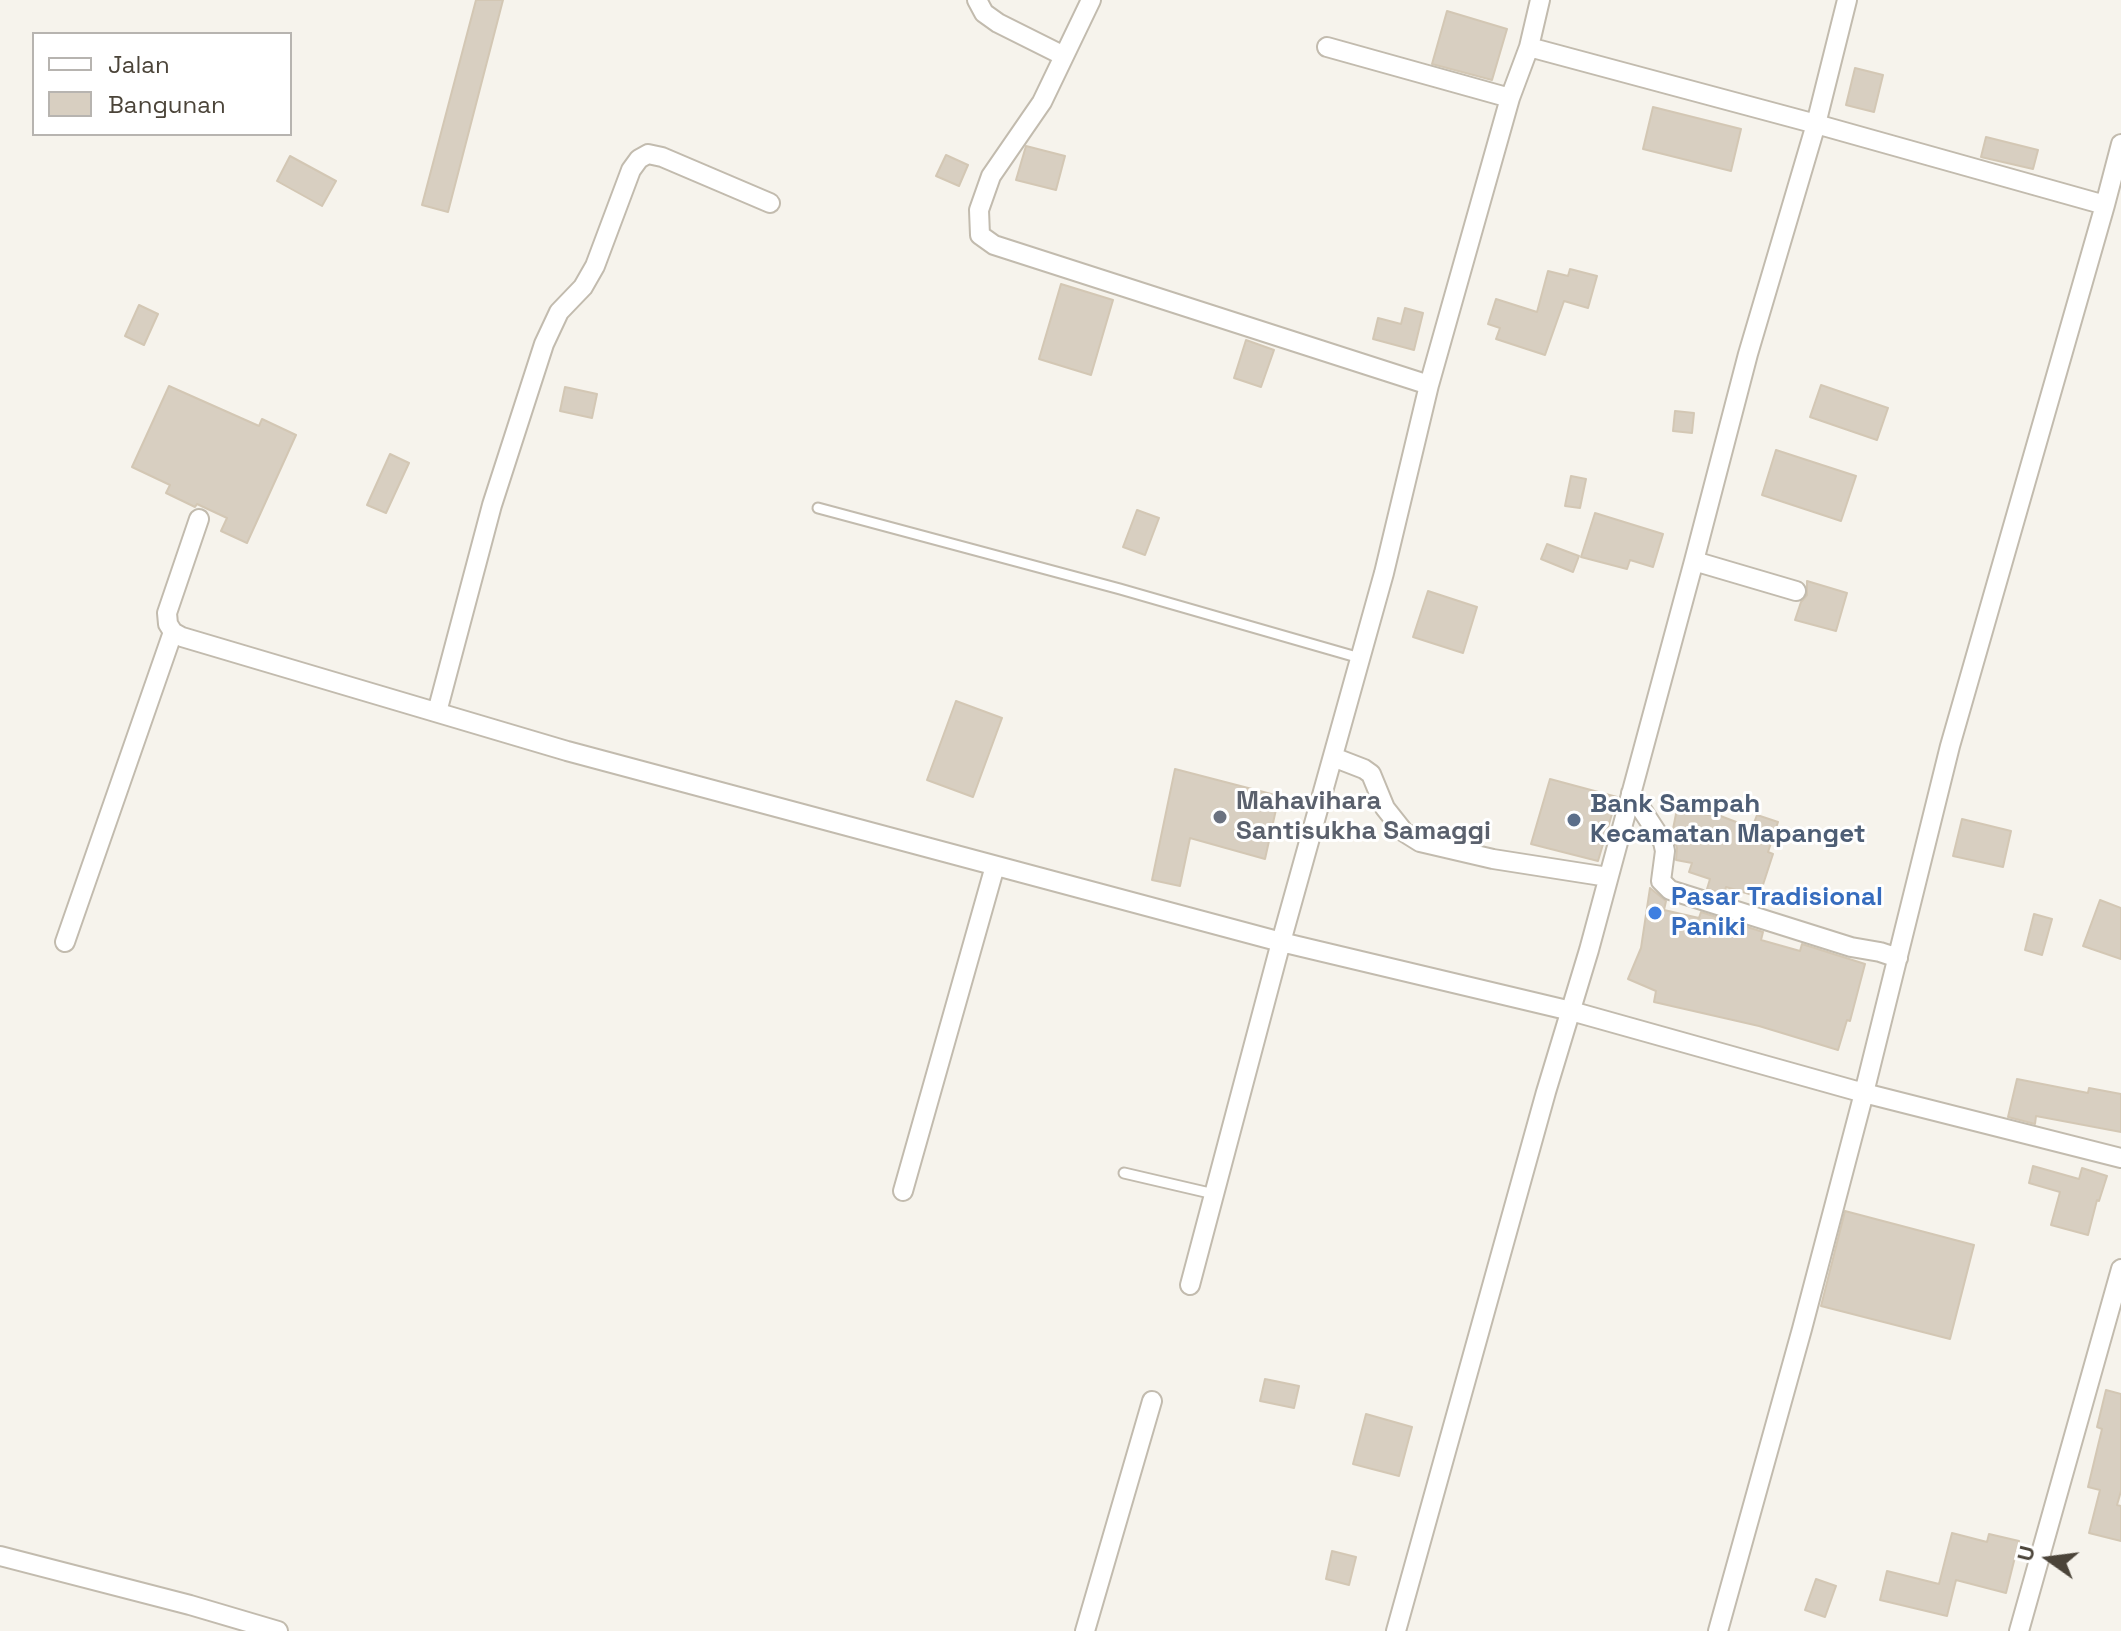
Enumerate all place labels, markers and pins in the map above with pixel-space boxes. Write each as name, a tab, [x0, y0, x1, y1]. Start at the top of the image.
place label: Mahavihara Santisukha Samaggi	[1236, 786, 1491, 848]
place label: Bank Sampah Kecamatan Mapanget	[1590, 789, 1866, 850]
marker: Mahavihara Santisukha Samaggi	[1211, 808, 1229, 826]
marker: Bank Sampah Kecamatan Mapanget	[1565, 811, 1583, 829]
place label: Pasar Tradisional Paniki	[1671, 882, 1883, 944]
marker: Pasar Tradisional Paniki	[1646, 904, 1664, 922]

